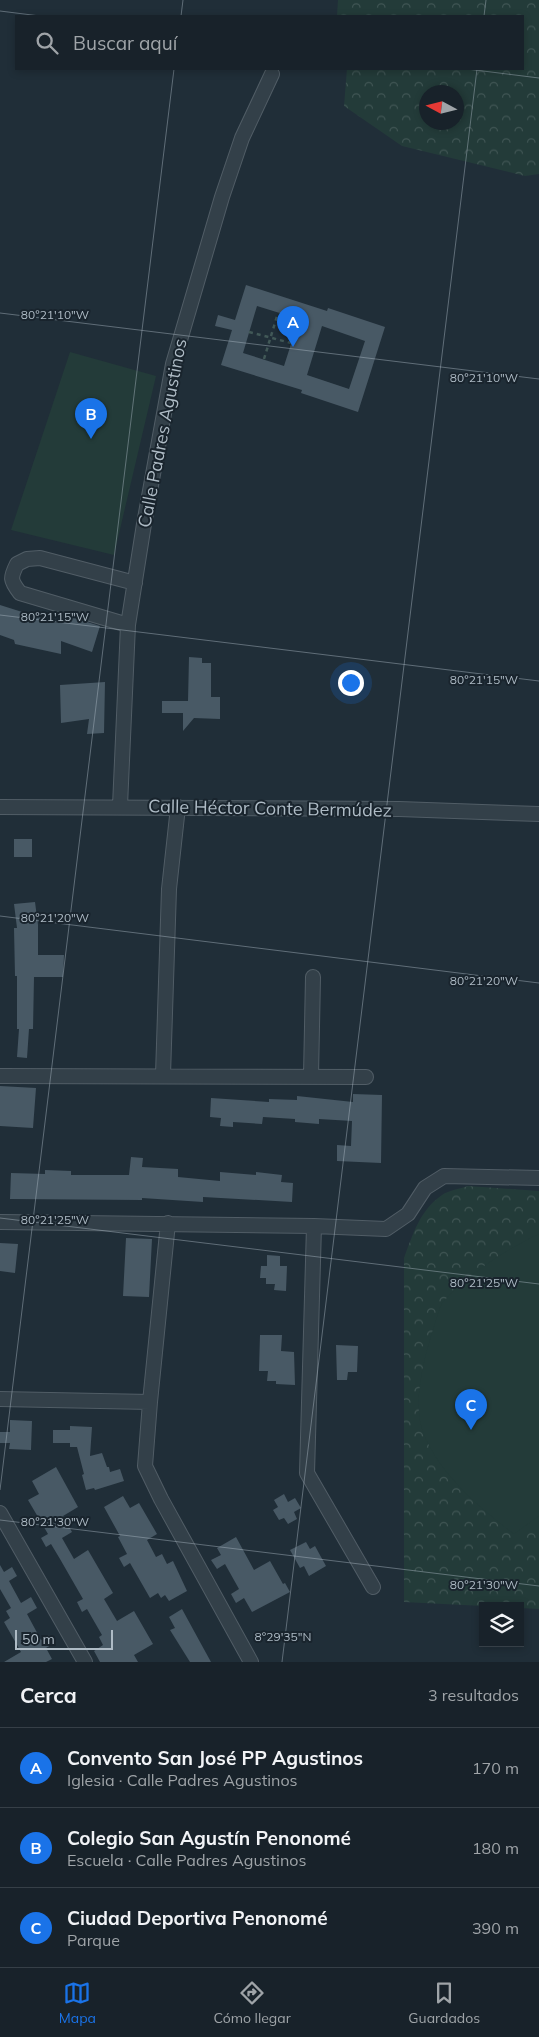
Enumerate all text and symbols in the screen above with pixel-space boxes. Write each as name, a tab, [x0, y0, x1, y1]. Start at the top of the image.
search box	[15, 15, 524, 70]
icon: search	[33, 29, 61, 57]
text: Buscar aquí	[73, 31, 177, 55]
north arrow	[419, 85, 464, 130]
pin: A	[277, 306, 309, 347]
text: 80°21'10"W	[21, 307, 89, 322]
street label: Calle Padres Agustinos	[132, 336, 192, 530]
text: 80°21'10"W	[450, 370, 518, 385]
pin: B	[75, 398, 107, 439]
text: 80°21'15"W	[21, 609, 89, 624]
your location	[338, 670, 364, 696]
text: 80°21'15"W	[450, 672, 518, 687]
street label: Calle Héctor Conte Bermúdez	[148, 794, 392, 822]
text: 80°21'20"W	[21, 910, 89, 925]
text: 80°21'20"W	[450, 973, 518, 988]
text: 80°21'25"W	[21, 1212, 89, 1227]
text: 80°21'25"W	[450, 1275, 518, 1290]
pin: C	[455, 1389, 487, 1430]
text: 80°21'30"W	[21, 1514, 89, 1529]
text: 80°21'30"W	[450, 1577, 518, 1592]
map controls	[479, 1602, 524, 1647]
button: layers	[479, 1602, 524, 1647]
scale bar	[15, 1627, 112, 1650]
text: 8°29'35"N	[255, 1629, 311, 1644]
text: 50 m	[22, 1630, 55, 1648]
text: Cerca	[20, 1682, 77, 1708]
text: 3 resultados	[428, 1685, 519, 1705]
text: Convento San José PP Agustinos	[67, 1746, 363, 1770]
text: A	[30, 1758, 42, 1778]
text: 170 m	[472, 1758, 519, 1778]
text: Iglesia · Calle Padres Agustinos	[67, 1770, 298, 1790]
text: Colegio San Agustín Penonomé	[67, 1826, 351, 1850]
text: B	[30, 1838, 42, 1858]
text: 180 m	[472, 1838, 519, 1858]
text: Escuela · Calle Padres Agustinos	[67, 1850, 306, 1870]
text: Ciudad Deportiva Penonomé	[67, 1906, 328, 1930]
text: C	[31, 1918, 41, 1938]
text: 390 m	[472, 1918, 519, 1938]
text: Parque	[67, 1930, 120, 1950]
tab: Mapa	[59, 1979, 96, 2027]
tab: Cómo llegar	[214, 1979, 291, 2027]
tab: Guardados	[408, 1979, 480, 2027]

